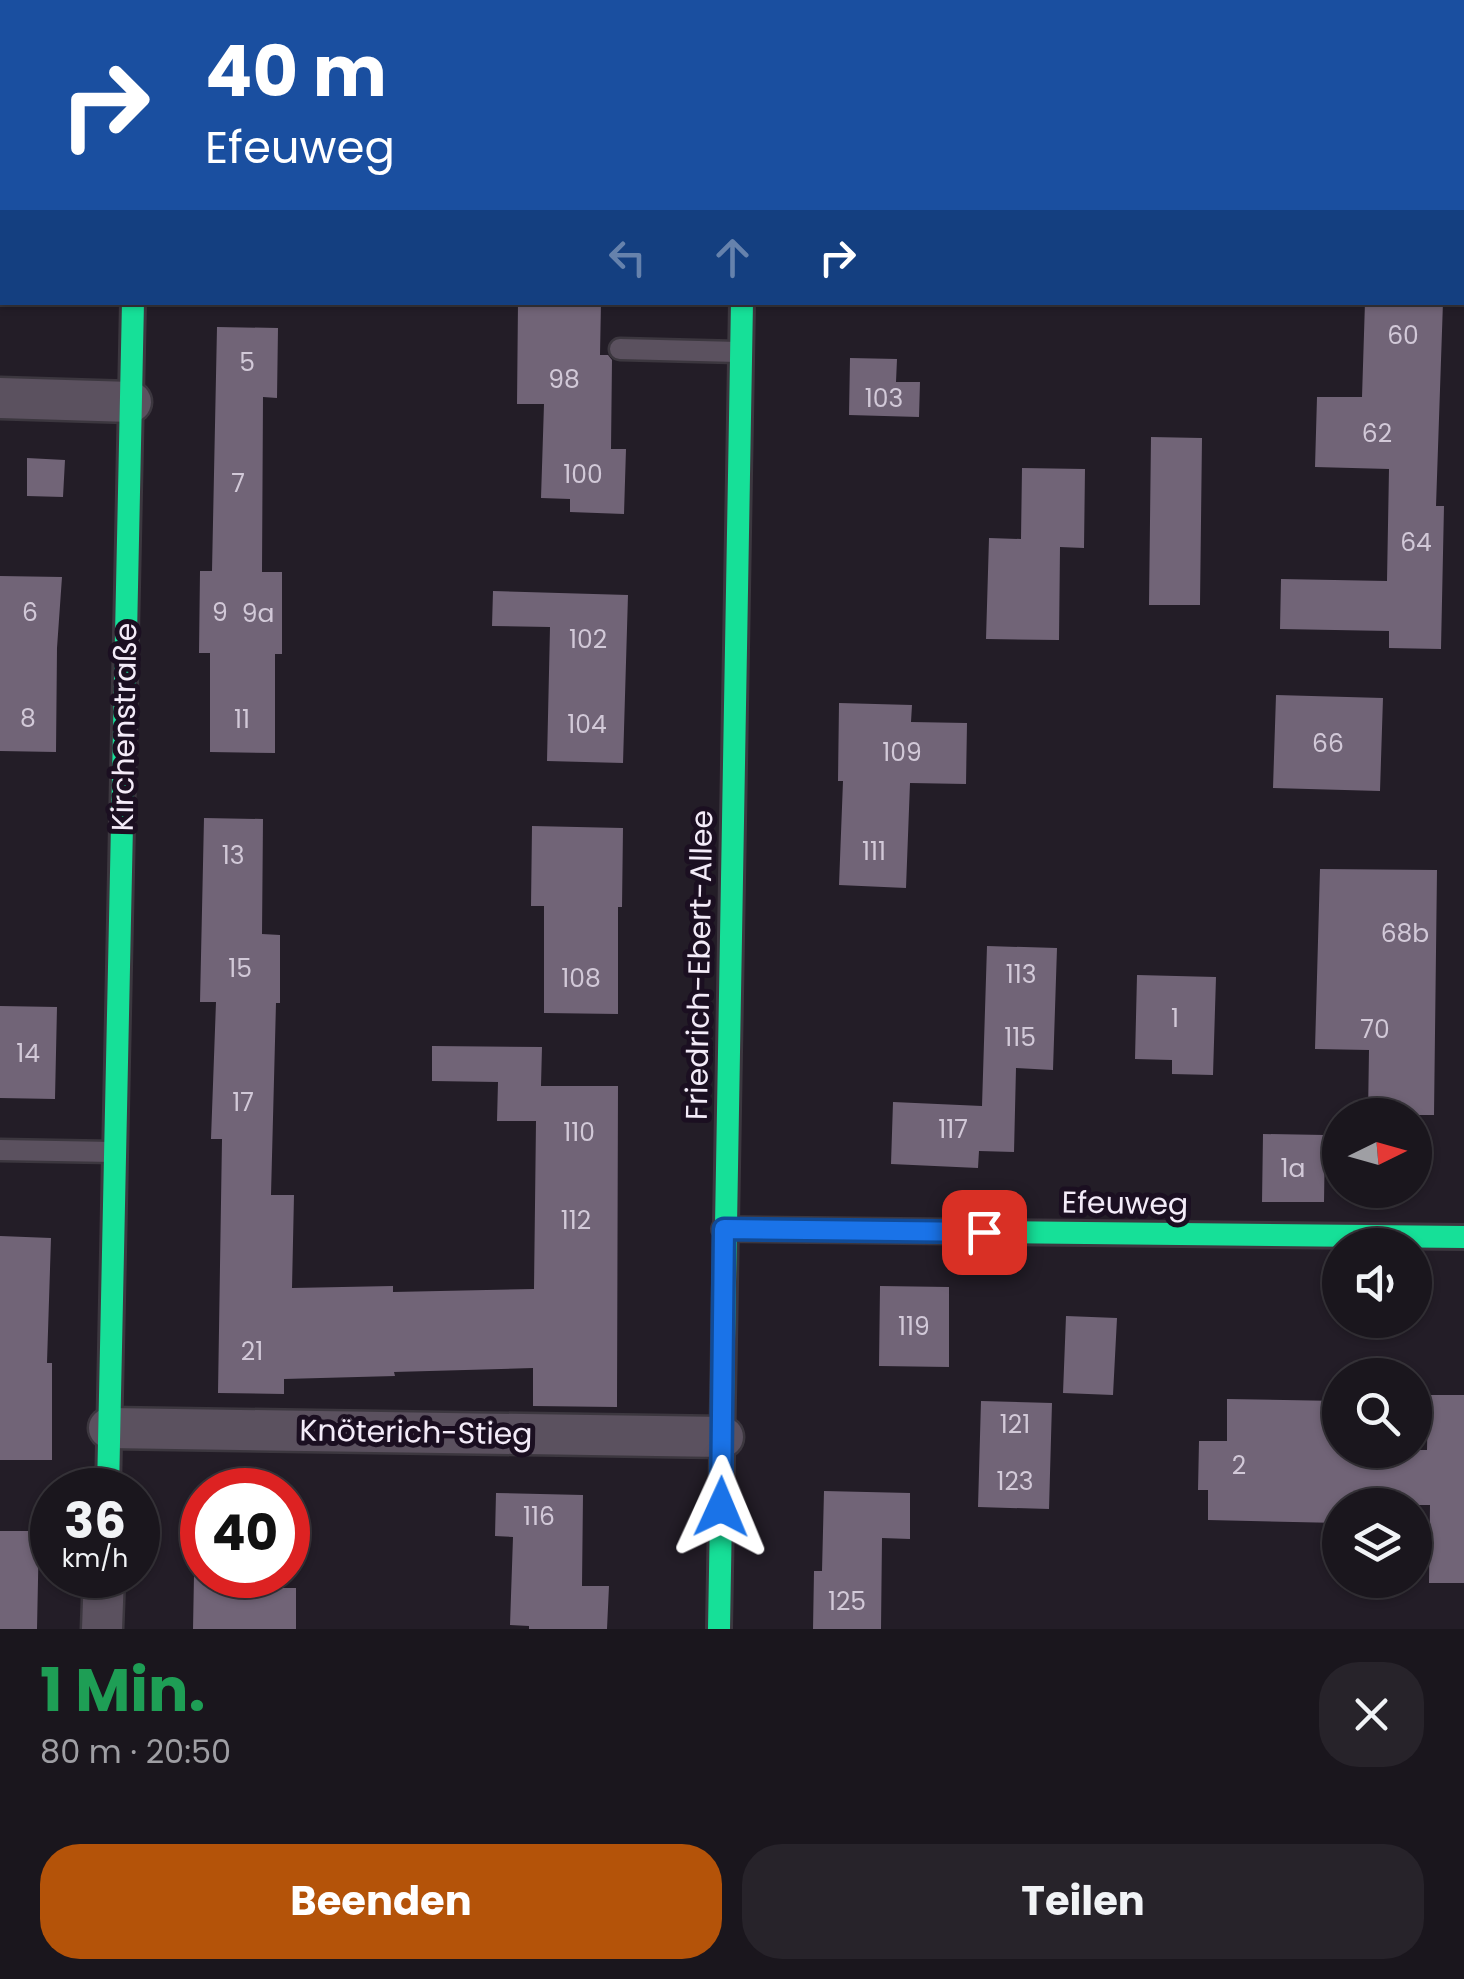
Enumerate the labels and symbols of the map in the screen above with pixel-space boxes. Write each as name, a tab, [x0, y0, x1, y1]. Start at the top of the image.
house number: 60	[1387, 318, 1419, 353]
house number: 5	[239, 345, 255, 380]
house number: 98	[548, 362, 580, 397]
house number: 103	[865, 381, 903, 416]
house number: 62	[1362, 416, 1392, 451]
house number: 100	[563, 457, 603, 492]
house number: 7	[231, 466, 245, 501]
house number: 64	[1400, 525, 1432, 560]
house number: 6	[22, 595, 38, 630]
house number: 9	[212, 595, 228, 630]
house number: 9a	[242, 596, 274, 631]
street label: Kirchenstraße	[101, 622, 147, 832]
house number: 102	[569, 622, 607, 657]
house number: 8	[20, 701, 36, 736]
house number: 11	[234, 702, 250, 737]
house number: 104	[567, 707, 607, 742]
house number: 66	[1312, 726, 1344, 761]
house number: 109	[882, 735, 922, 770]
street label: Friedrich-Ebert-Allee	[675, 810, 723, 1120]
house number: 111	[862, 834, 886, 869]
house number: 13	[222, 838, 244, 873]
house number: 68b	[1381, 916, 1429, 951]
house number: 15	[228, 951, 252, 986]
house number: 113	[1006, 957, 1036, 992]
house number: 108	[561, 961, 601, 996]
house number: 1	[1171, 1001, 1179, 1036]
house number: 70	[1360, 1012, 1390, 1047]
house number: 115	[1004, 1020, 1036, 1055]
house number: 14	[16, 1036, 40, 1071]
house number: 17	[232, 1085, 254, 1120]
north arrow	[1322, 1098, 1432, 1208]
house number: 117	[938, 1112, 968, 1147]
house number: 110	[563, 1115, 595, 1150]
house number: 1a	[1281, 1151, 1305, 1186]
street label: Efeuweg	[1061, 1180, 1189, 1226]
pin	[942, 1190, 1027, 1275]
house number: 112	[561, 1203, 591, 1238]
house number: 119	[898, 1309, 930, 1344]
house number: 21	[241, 1334, 263, 1369]
house number: 121	[1000, 1407, 1030, 1442]
street label: Knöterich-Stieg	[299, 1408, 533, 1456]
house number: 2	[1232, 1448, 1246, 1483]
position arrow	[669, 1455, 773, 1559]
house number: 123	[996, 1464, 1034, 1499]
speed limit sign: 40	[180, 1468, 310, 1598]
house number: 116	[523, 1499, 555, 1534]
house number: 125	[828, 1584, 866, 1619]

